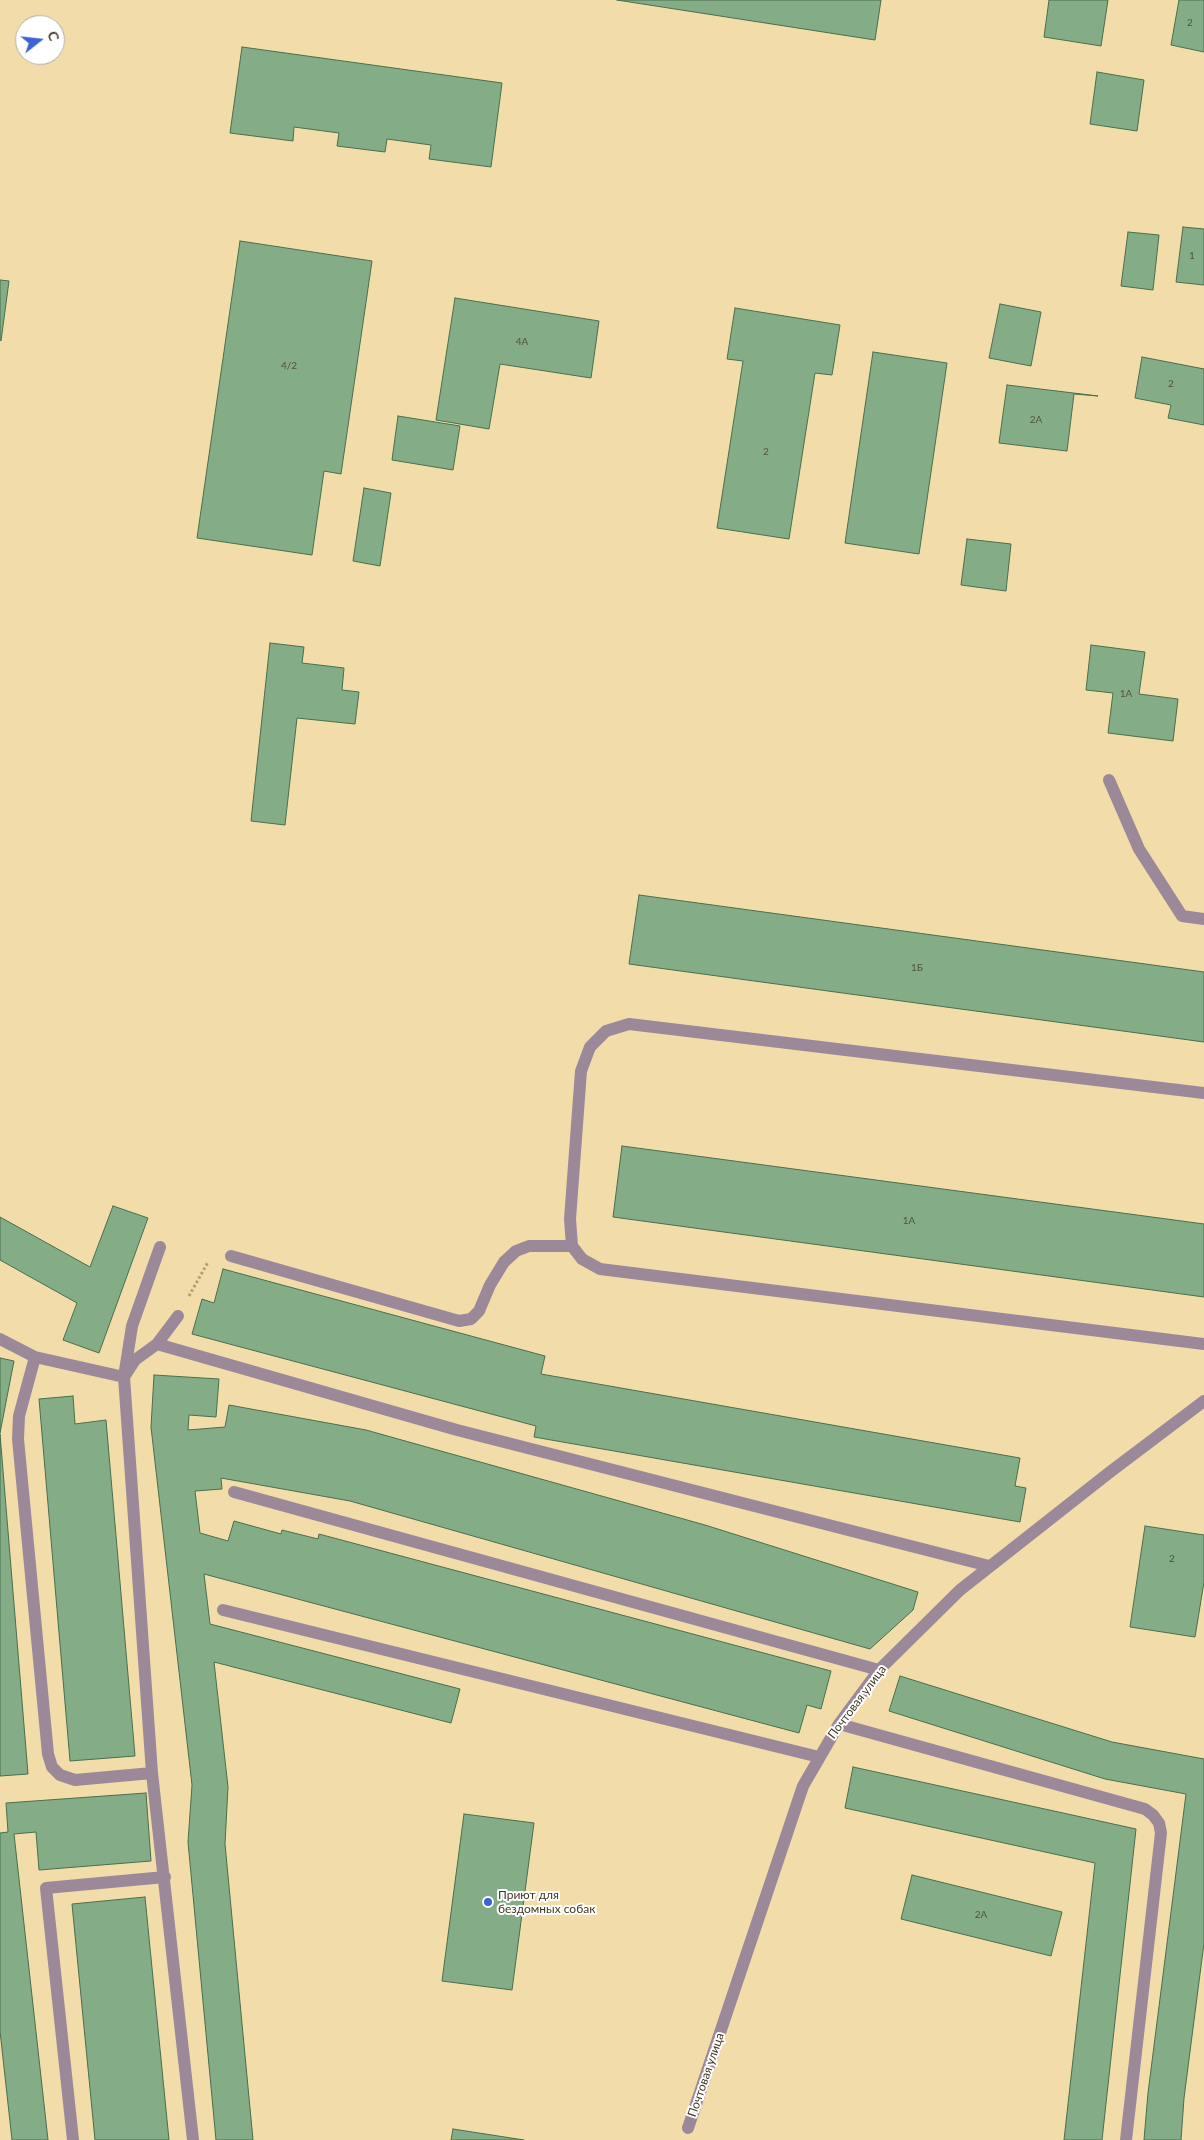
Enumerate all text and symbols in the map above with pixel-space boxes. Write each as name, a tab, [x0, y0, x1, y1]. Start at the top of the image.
north arrow	[15, 15, 65, 65]
house number: 2	[1187, 17, 1193, 29]
text: С	[44, 29, 63, 43]
house number: 1	[1189, 250, 1195, 262]
house number: 4А	[516, 336, 528, 348]
house number: 4/2	[281, 360, 297, 372]
house number: 2	[1168, 378, 1174, 390]
house number: 2А	[1030, 414, 1042, 426]
house number: 2	[763, 446, 769, 458]
house number: 1А	[1120, 688, 1132, 700]
house number: 1Б	[911, 962, 923, 974]
house number: 1А	[903, 1215, 915, 1227]
house number: 2	[1169, 1553, 1175, 1565]
street label: Почтовая улица	[825, 1663, 889, 1741]
place label: Приют для бездомных собак	[498, 1888, 595, 1916]
marker: Приют для бездомных собак	[482, 1896, 494, 1908]
house number: 2А	[975, 1909, 987, 1921]
street label: Почтовая улица	[685, 2031, 727, 2119]

